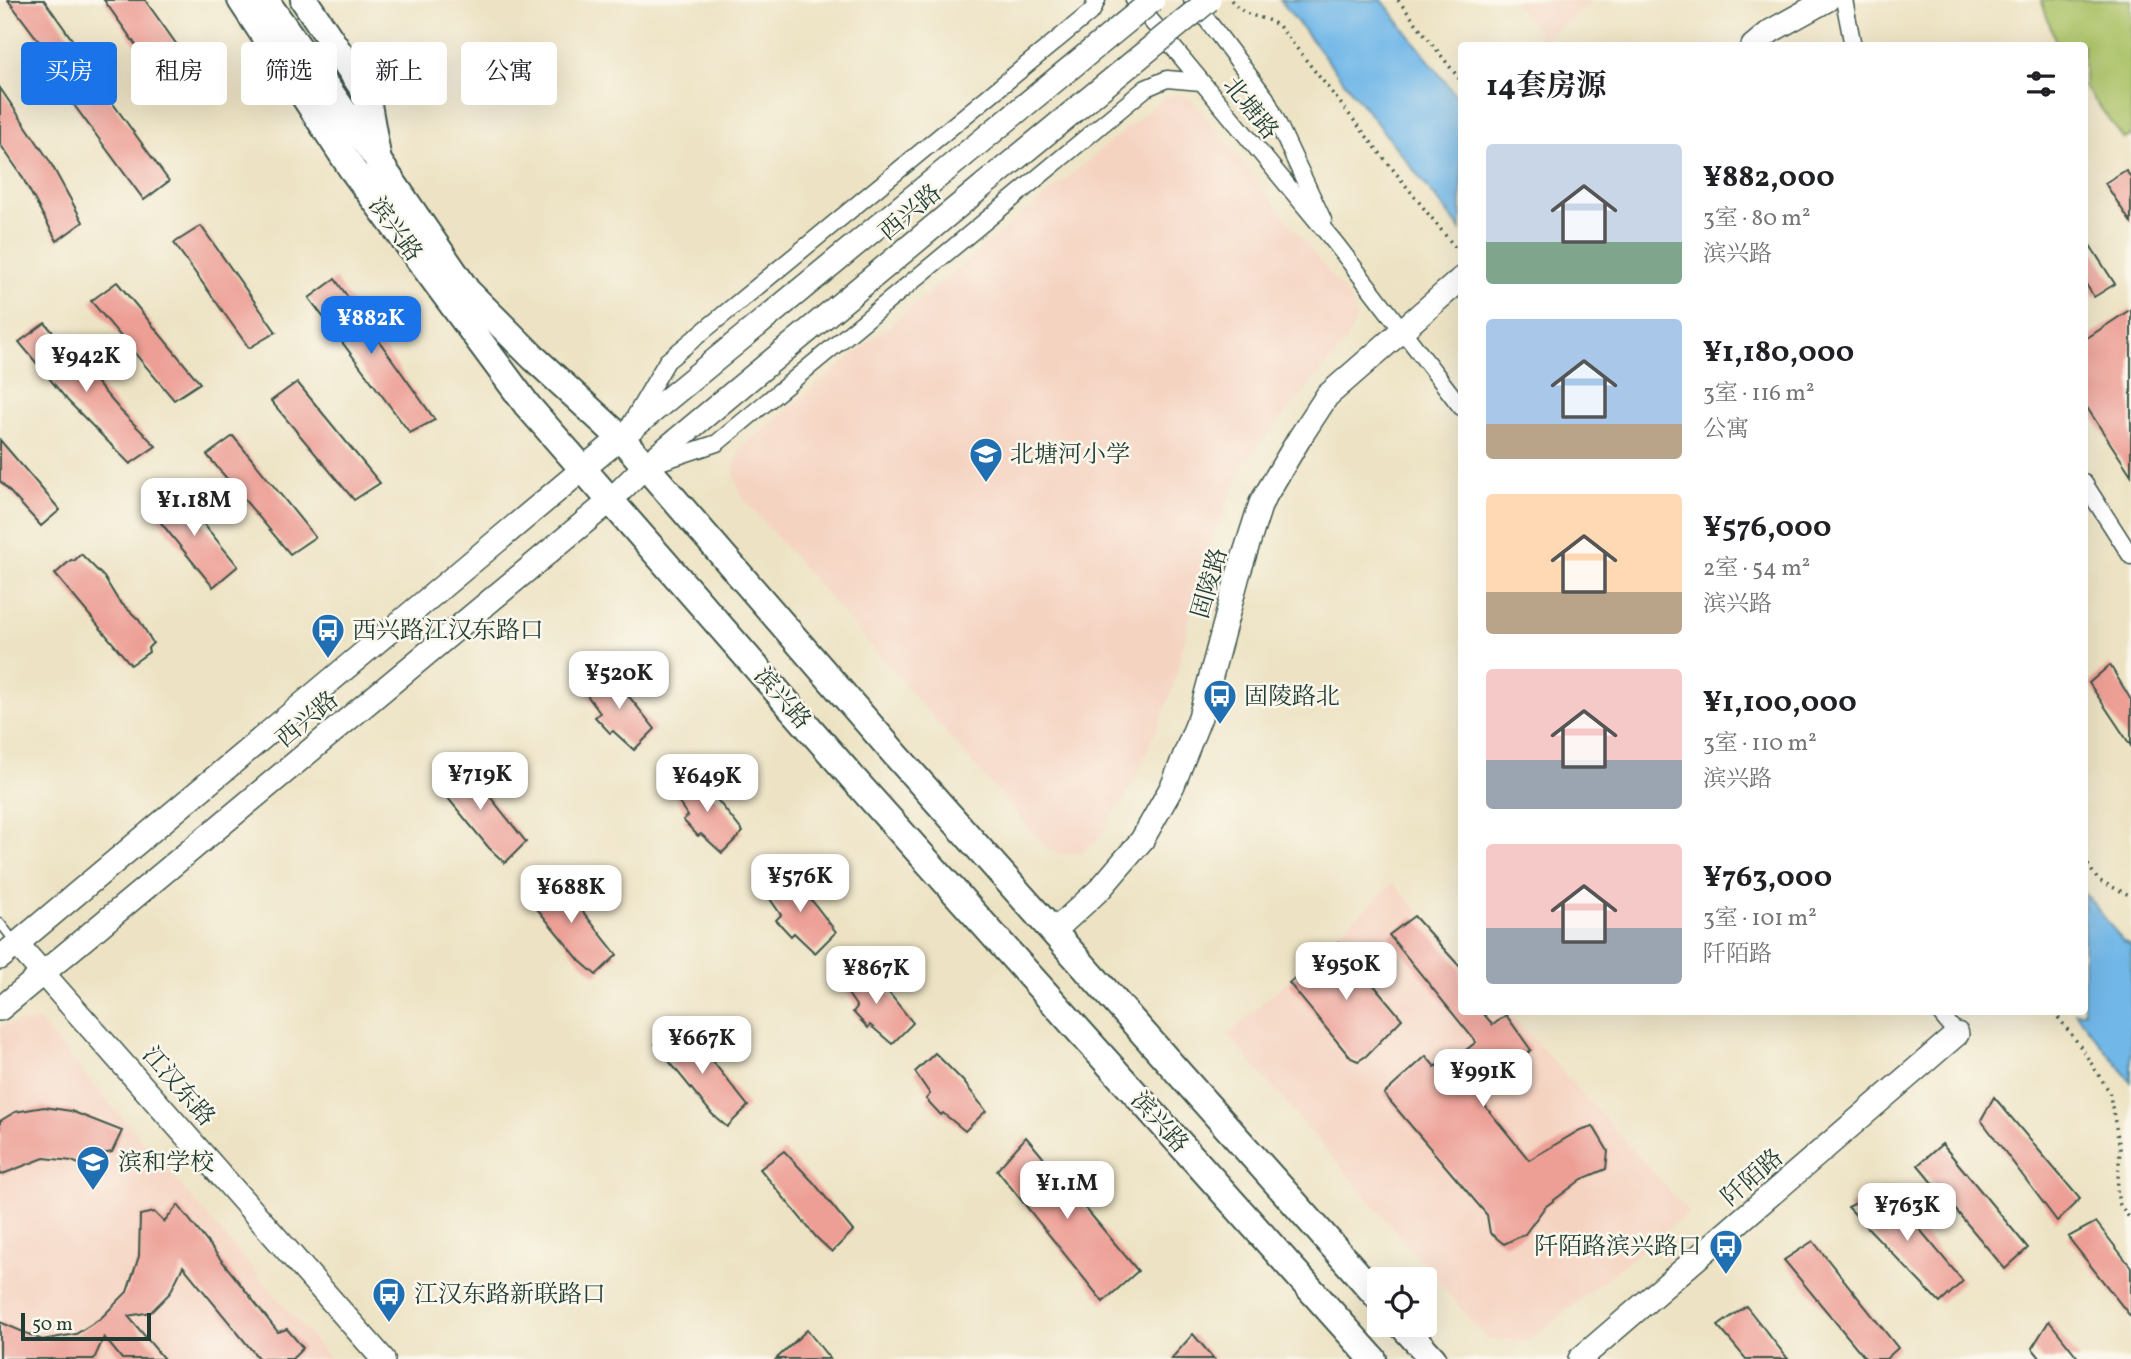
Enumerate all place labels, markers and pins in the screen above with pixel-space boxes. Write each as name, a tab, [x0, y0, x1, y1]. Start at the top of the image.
pin: ¥882K	[322, 296, 420, 356]
pin: ¥942K	[37, 334, 135, 394]
school or university icon: 北塘河小学	[967, 435, 1005, 484]
place label: 北塘河小学	[1010, 439, 1130, 473]
pin: ¥1.18M	[137, 478, 251, 538]
bus stop icon: 西兴路江汉东路口	[309, 611, 347, 660]
place label: 西兴路江汉东路口	[352, 615, 544, 649]
pin: ¥520K	[570, 652, 668, 711]
bus stop icon: 固陵路北	[1201, 677, 1239, 726]
place label: 固陵路北	[1244, 681, 1340, 715]
pin: ¥719K	[431, 752, 529, 812]
pin: ¥649K	[658, 754, 756, 814]
pin: ¥576K	[751, 855, 849, 914]
pin: ¥688K	[522, 866, 620, 925]
pin: ¥950K	[1297, 942, 1395, 1002]
pin: ¥867K	[827, 946, 925, 1006]
pin: ¥667K	[653, 1016, 751, 1076]
pin: ¥991K	[1434, 1050, 1532, 1109]
school or university icon: 滨和学校	[74, 1143, 112, 1192]
place label: 滨和学校	[118, 1147, 214, 1181]
pin: ¥1.1M	[1018, 1162, 1116, 1221]
pin: ¥763K	[1858, 1184, 1956, 1243]
bus stop icon: 阡陌路滨兴路口	[1707, 1227, 1745, 1276]
place label: 阡陌路滨兴路口	[1534, 1231, 1702, 1265]
bus stop icon: 江汉东路新联路口	[370, 1275, 408, 1324]
place label: 江汉东路新联路口	[414, 1279, 606, 1313]

